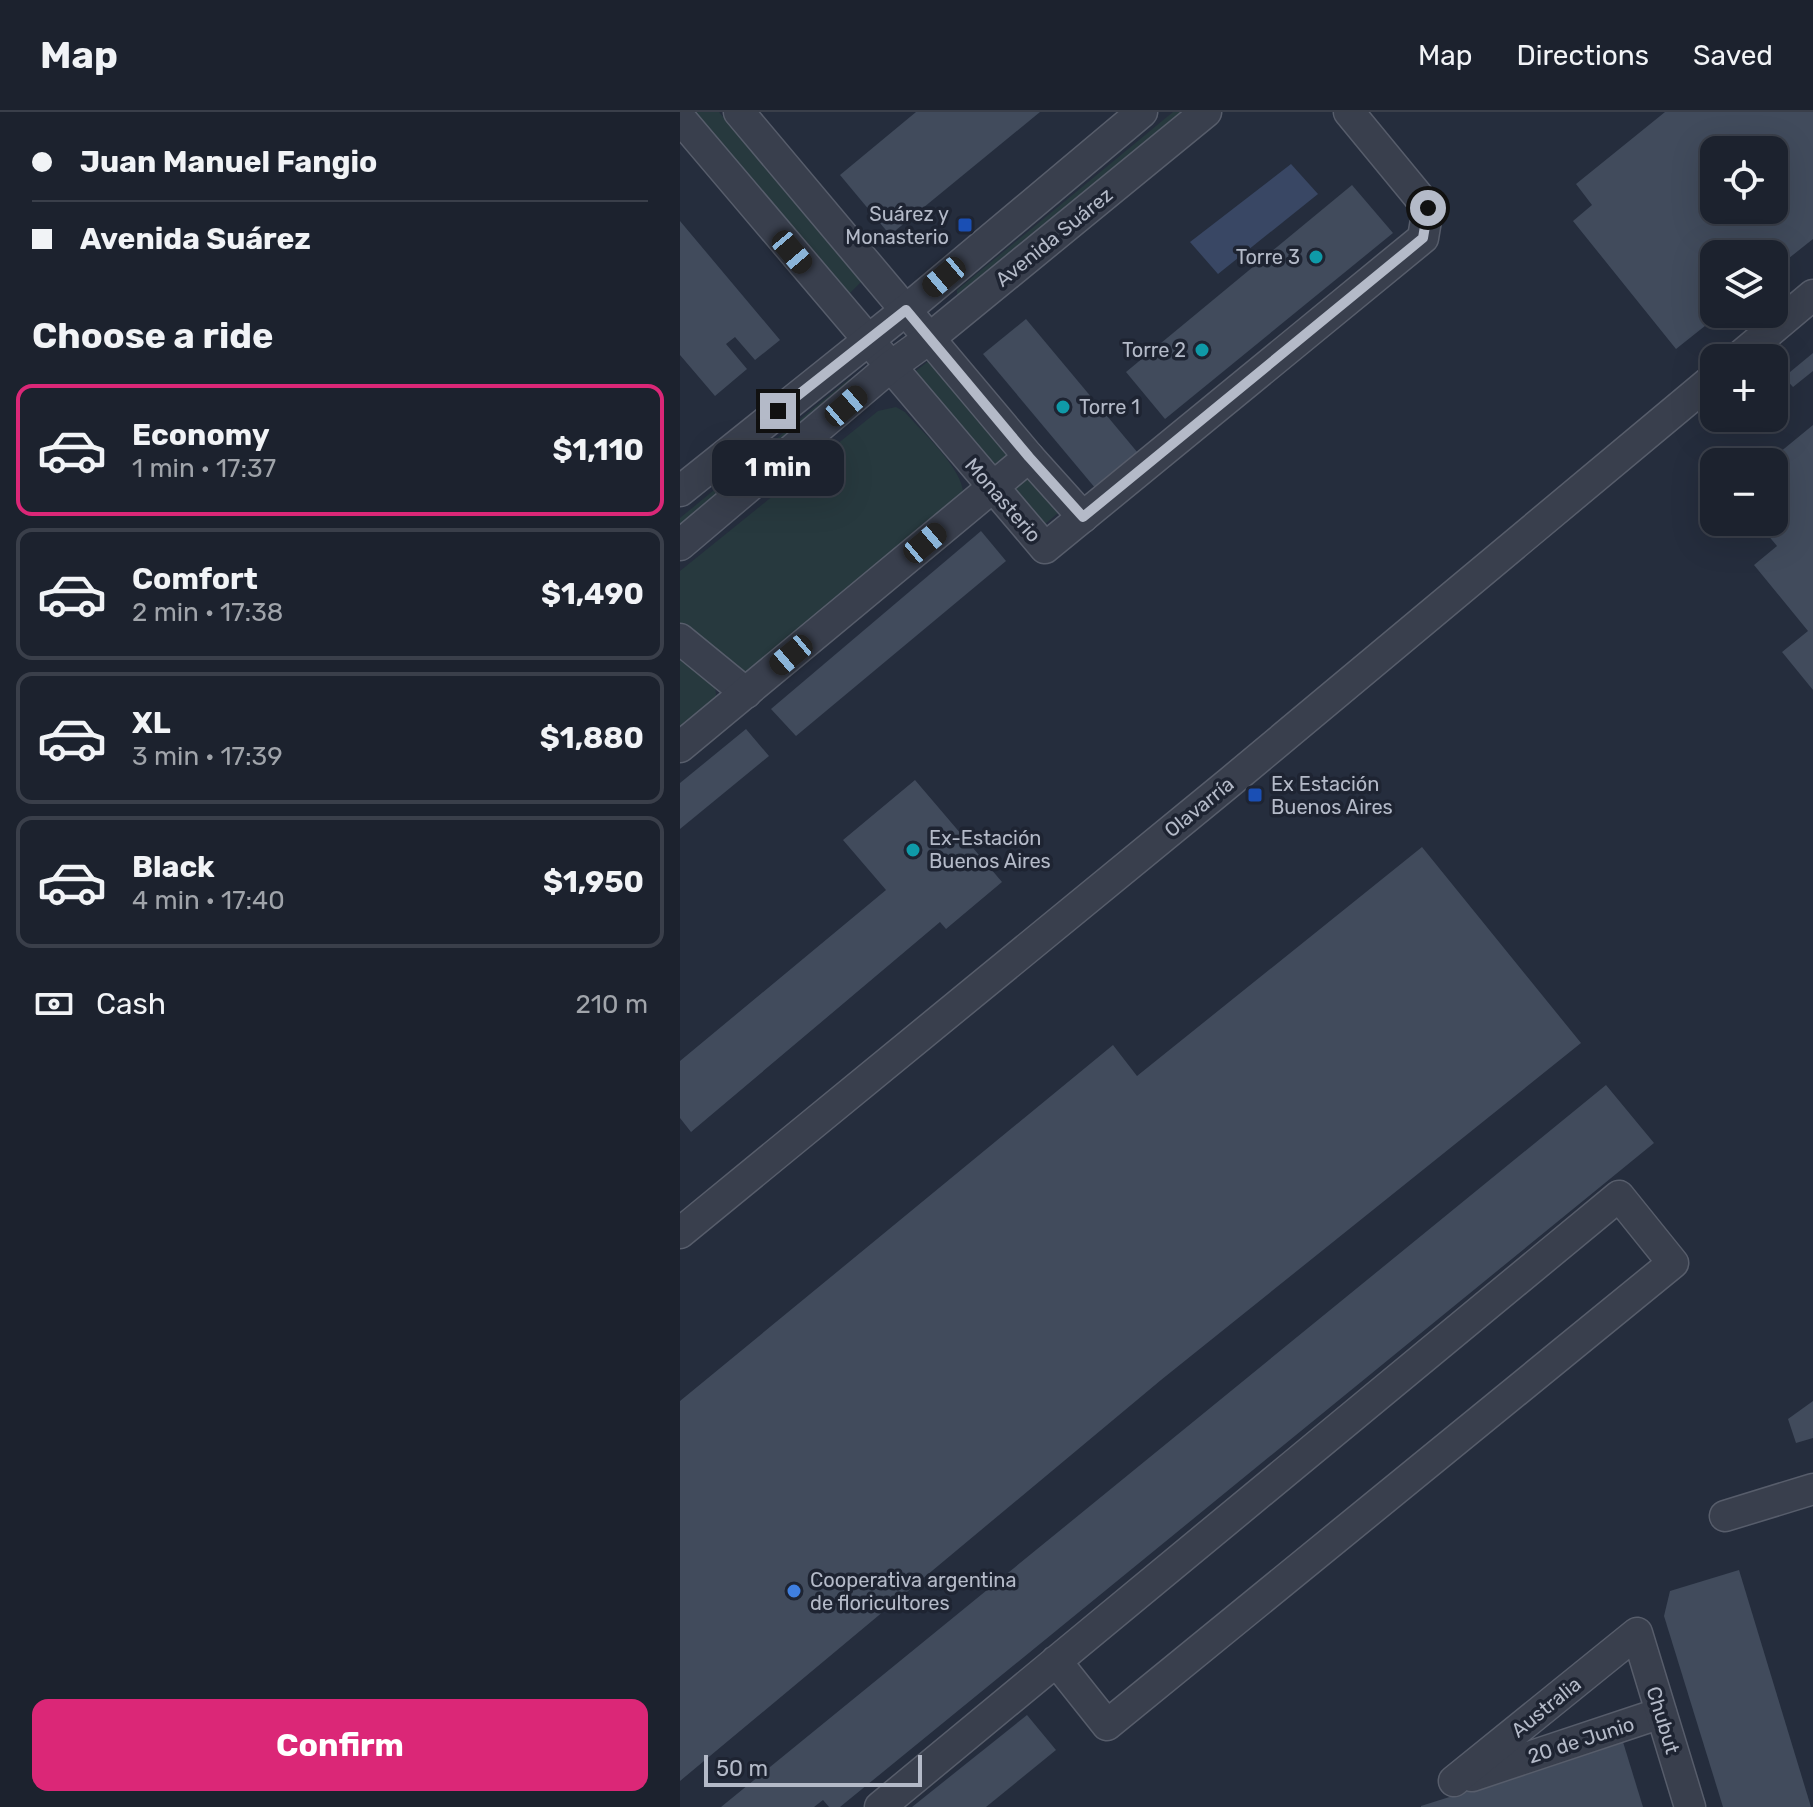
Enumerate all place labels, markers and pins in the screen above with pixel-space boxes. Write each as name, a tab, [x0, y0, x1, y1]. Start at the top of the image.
place label: Suárez y Monasterio	[845, 202, 949, 249]
marker: Suárez y Monasterio	[956, 216, 974, 234]
place label: Torre 3	[1236, 245, 1300, 269]
marker: Torre 3	[1307, 248, 1325, 266]
place label: Torre 2	[1122, 338, 1186, 362]
marker: Torre 2	[1193, 341, 1211, 359]
place label: Torre 1	[1079, 395, 1140, 419]
marker: Torre 1	[1054, 398, 1072, 416]
place label: Ex Estación Buenos Aires	[1271, 772, 1393, 819]
marker: Ex Estación Buenos Aires	[1246, 786, 1264, 804]
place label: Ex-Estación Buenos Aires	[929, 826, 1051, 873]
marker: Ex-Estación Buenos Aires	[904, 841, 922, 859]
place label: Cooperativa argentina de floricultores	[810, 1568, 1016, 1615]
marker: Cooperativa argentina de floricultores	[785, 1582, 803, 1600]

